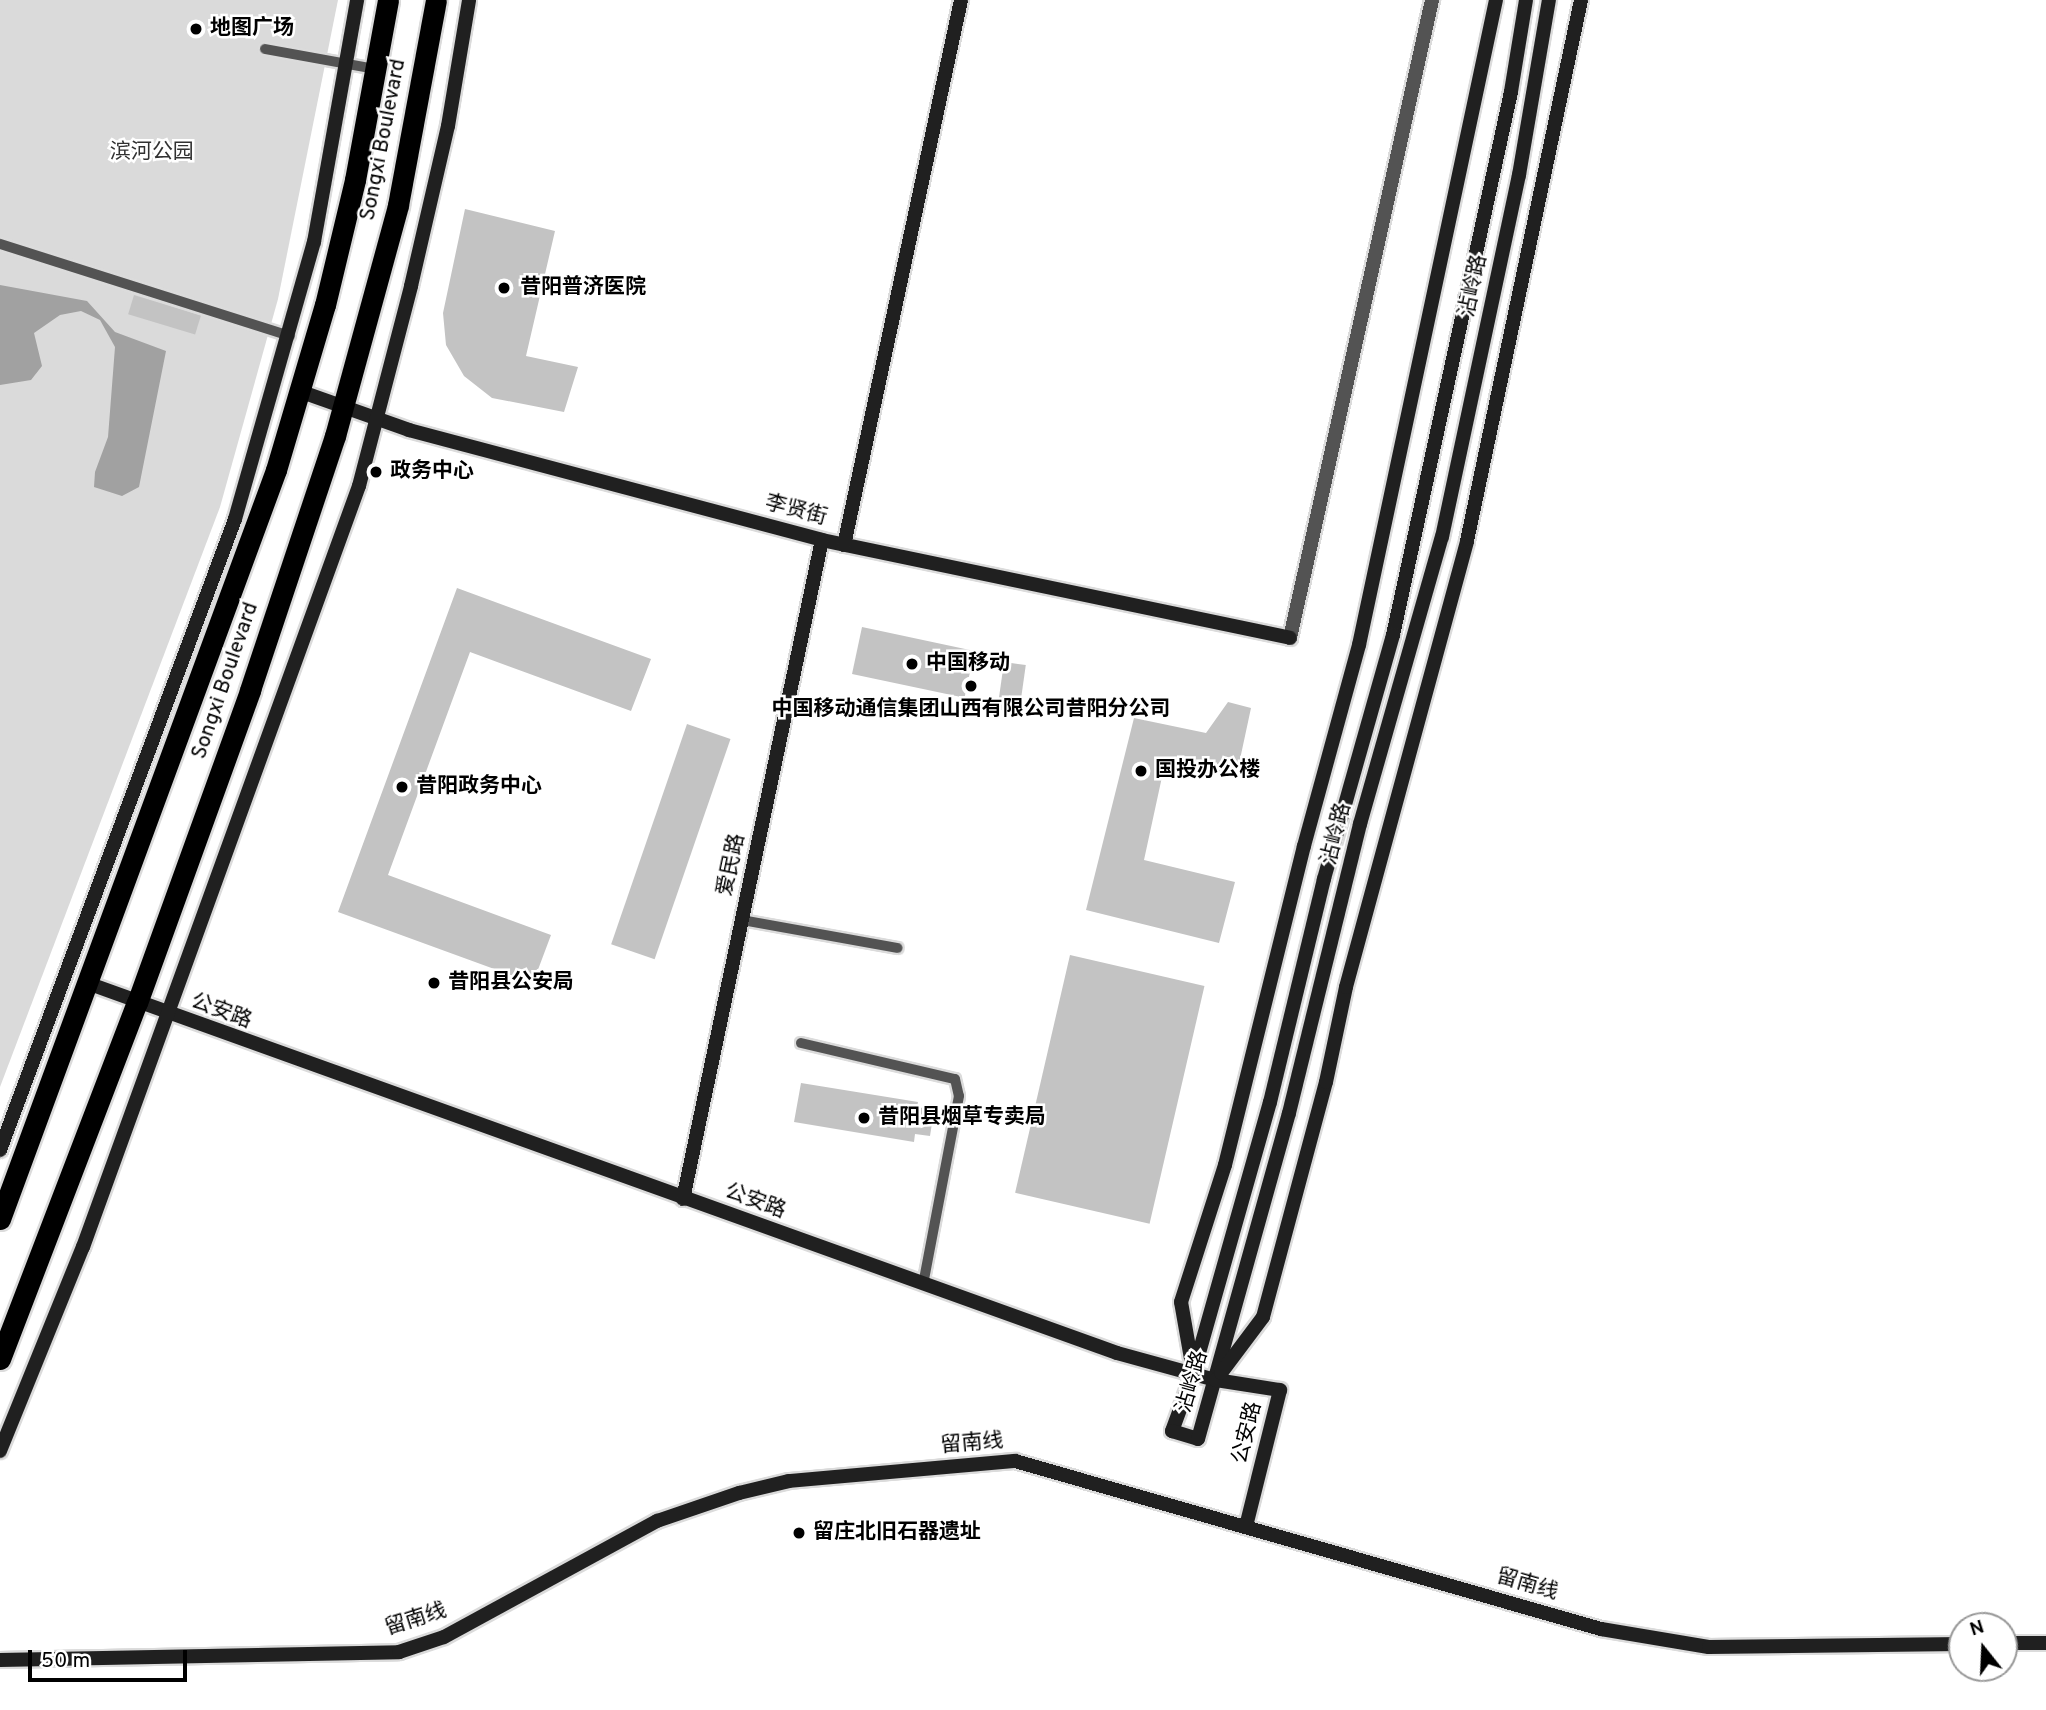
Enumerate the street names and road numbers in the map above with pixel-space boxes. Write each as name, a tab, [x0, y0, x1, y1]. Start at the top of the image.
street label: Songxi Boulevard	[356, 57, 412, 223]
street label: 沾岭路	[1455, 253, 1493, 319]
street label: 李贤街	[762, 491, 830, 531]
street label: Songxi Boulevard	[187, 599, 265, 763]
street label: 沾岭路	[1317, 800, 1357, 868]
street label: 爱民路	[713, 832, 751, 898]
street label: 公安路	[187, 989, 255, 1035]
street label: 公安路	[721, 1179, 789, 1225]
street label: 沾岭路	[1172, 1348, 1214, 1416]
street label: 公安路	[1228, 1399, 1268, 1467]
street label: 留南线	[940, 1429, 1004, 1459]
street label: 留南线	[1493, 1564, 1561, 1606]
street label: 留南线	[382, 1598, 450, 1642]

